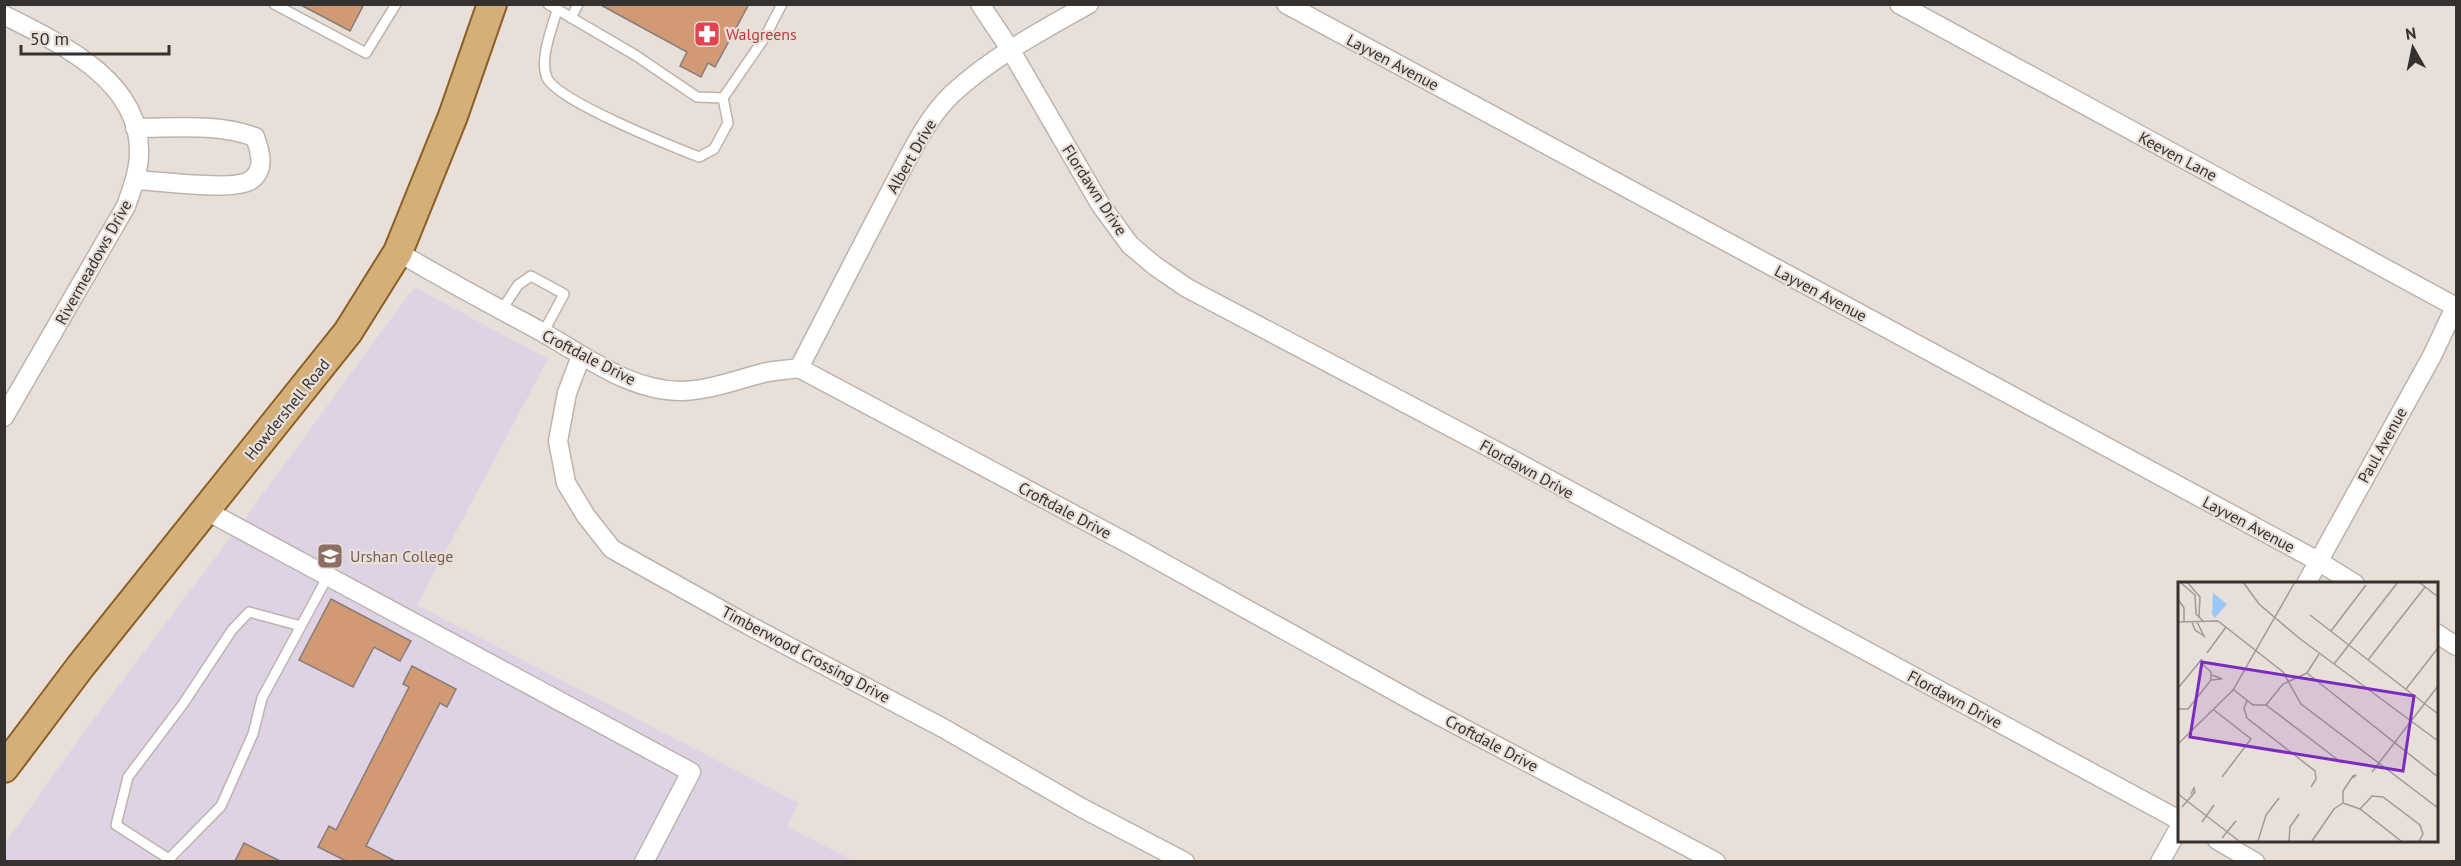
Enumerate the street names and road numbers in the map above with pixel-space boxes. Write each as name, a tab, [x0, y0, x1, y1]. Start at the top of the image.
street label: Layven Avenue	[1343, 29, 1443, 95]
street label: Albert Drive	[882, 115, 940, 197]
street label: Keeven Lane	[2135, 127, 2221, 185]
street label: Flordawn Drive	[1058, 141, 1132, 239]
street label: Rivermeadows Drive	[50, 196, 136, 328]
street label: Layven Avenue	[1771, 260, 1871, 326]
street label: Croftdale Drive	[539, 325, 639, 389]
street label: Howdershell Road	[240, 354, 334, 464]
street label: Paul Avenue	[2353, 404, 2411, 486]
street label: Flordawn Drive	[1477, 435, 1577, 503]
street label: Croftdale Drive	[1015, 477, 1115, 543]
street label: Layven Avenue	[2199, 491, 2299, 557]
street label: Timberwood Crossing Drive	[718, 601, 894, 707]
street label: Flordawn Drive	[1904, 666, 2006, 732]
street label: Croftdale Drive	[1442, 710, 1542, 776]

